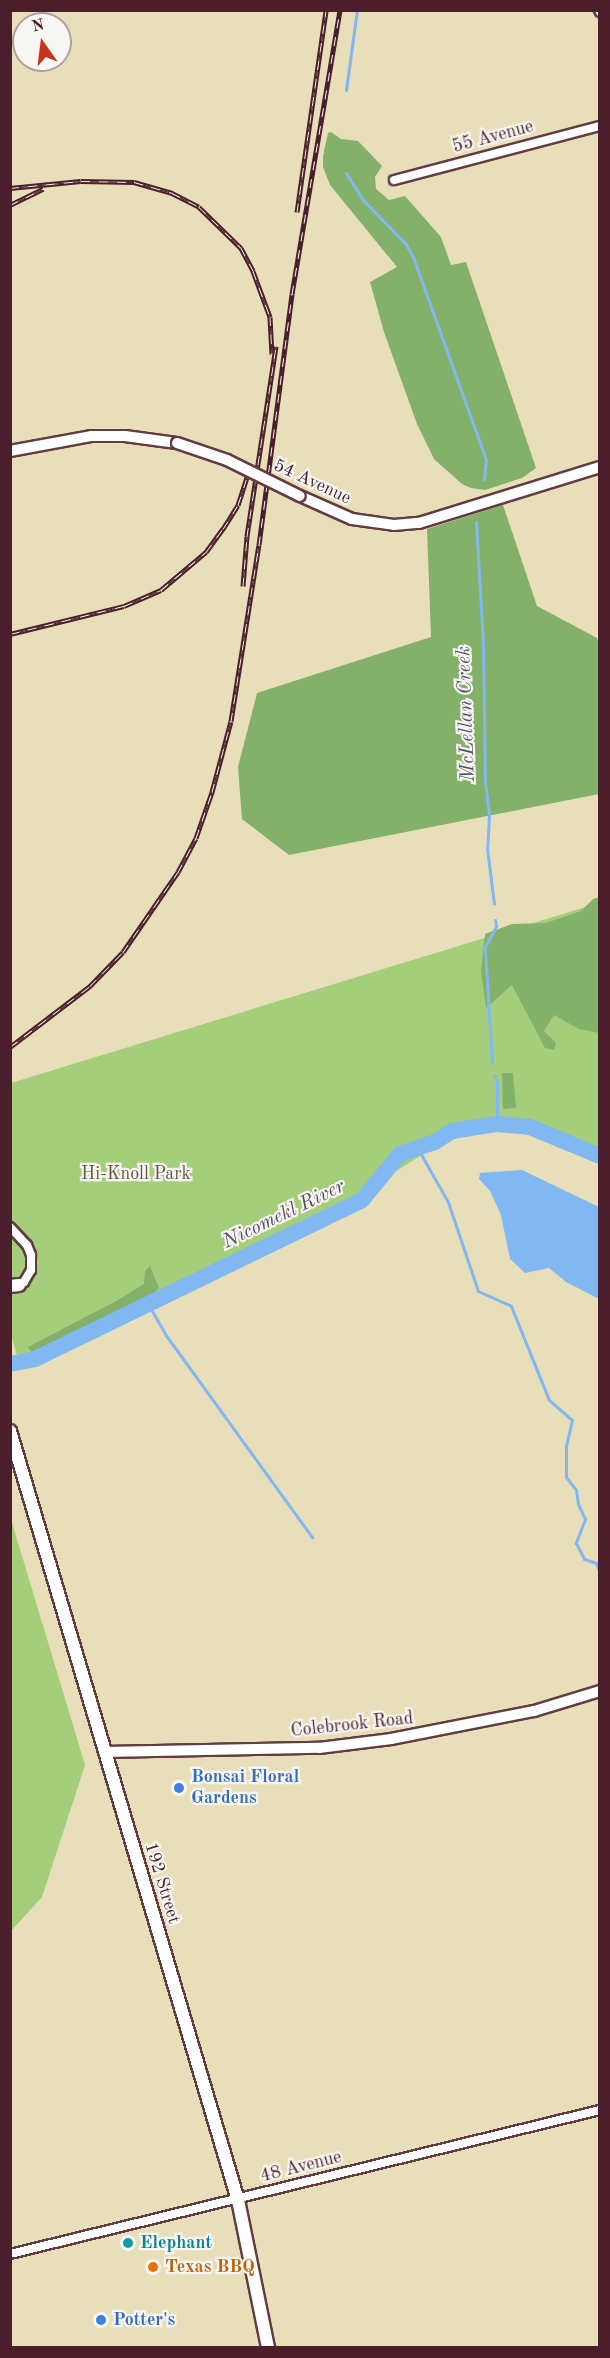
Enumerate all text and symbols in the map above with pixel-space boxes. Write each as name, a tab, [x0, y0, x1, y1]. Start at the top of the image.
north arrow	[12, 12, 72, 72]
text: N	[30, 17, 46, 36]
street label: 55 Avenue	[450, 116, 536, 158]
street label: 54 Avenue	[270, 455, 354, 509]
water label: McLellan Creek	[453, 646, 481, 782]
park label: Hi-Knoll Park	[81, 1163, 191, 1185]
water label: Nicomekl River	[219, 1175, 349, 1255]
street label: Colebrook Road	[290, 1708, 414, 1742]
place label: Bonsai Floral Gardens	[191, 1767, 299, 1810]
marker: Bonsai Floral Gardens	[172, 1781, 186, 1795]
street label: 192 Street	[139, 1840, 185, 1926]
street label: 48 Avenue	[258, 2146, 344, 2188]
place label: Elephant	[140, 2232, 212, 2254]
marker: Elephant	[121, 2236, 135, 2250]
place label: Texas BBQ	[165, 2256, 255, 2278]
marker: Texas BBQ	[146, 2260, 160, 2274]
place label: Potter's	[113, 2309, 175, 2331]
marker: Potter's	[94, 2313, 108, 2327]

